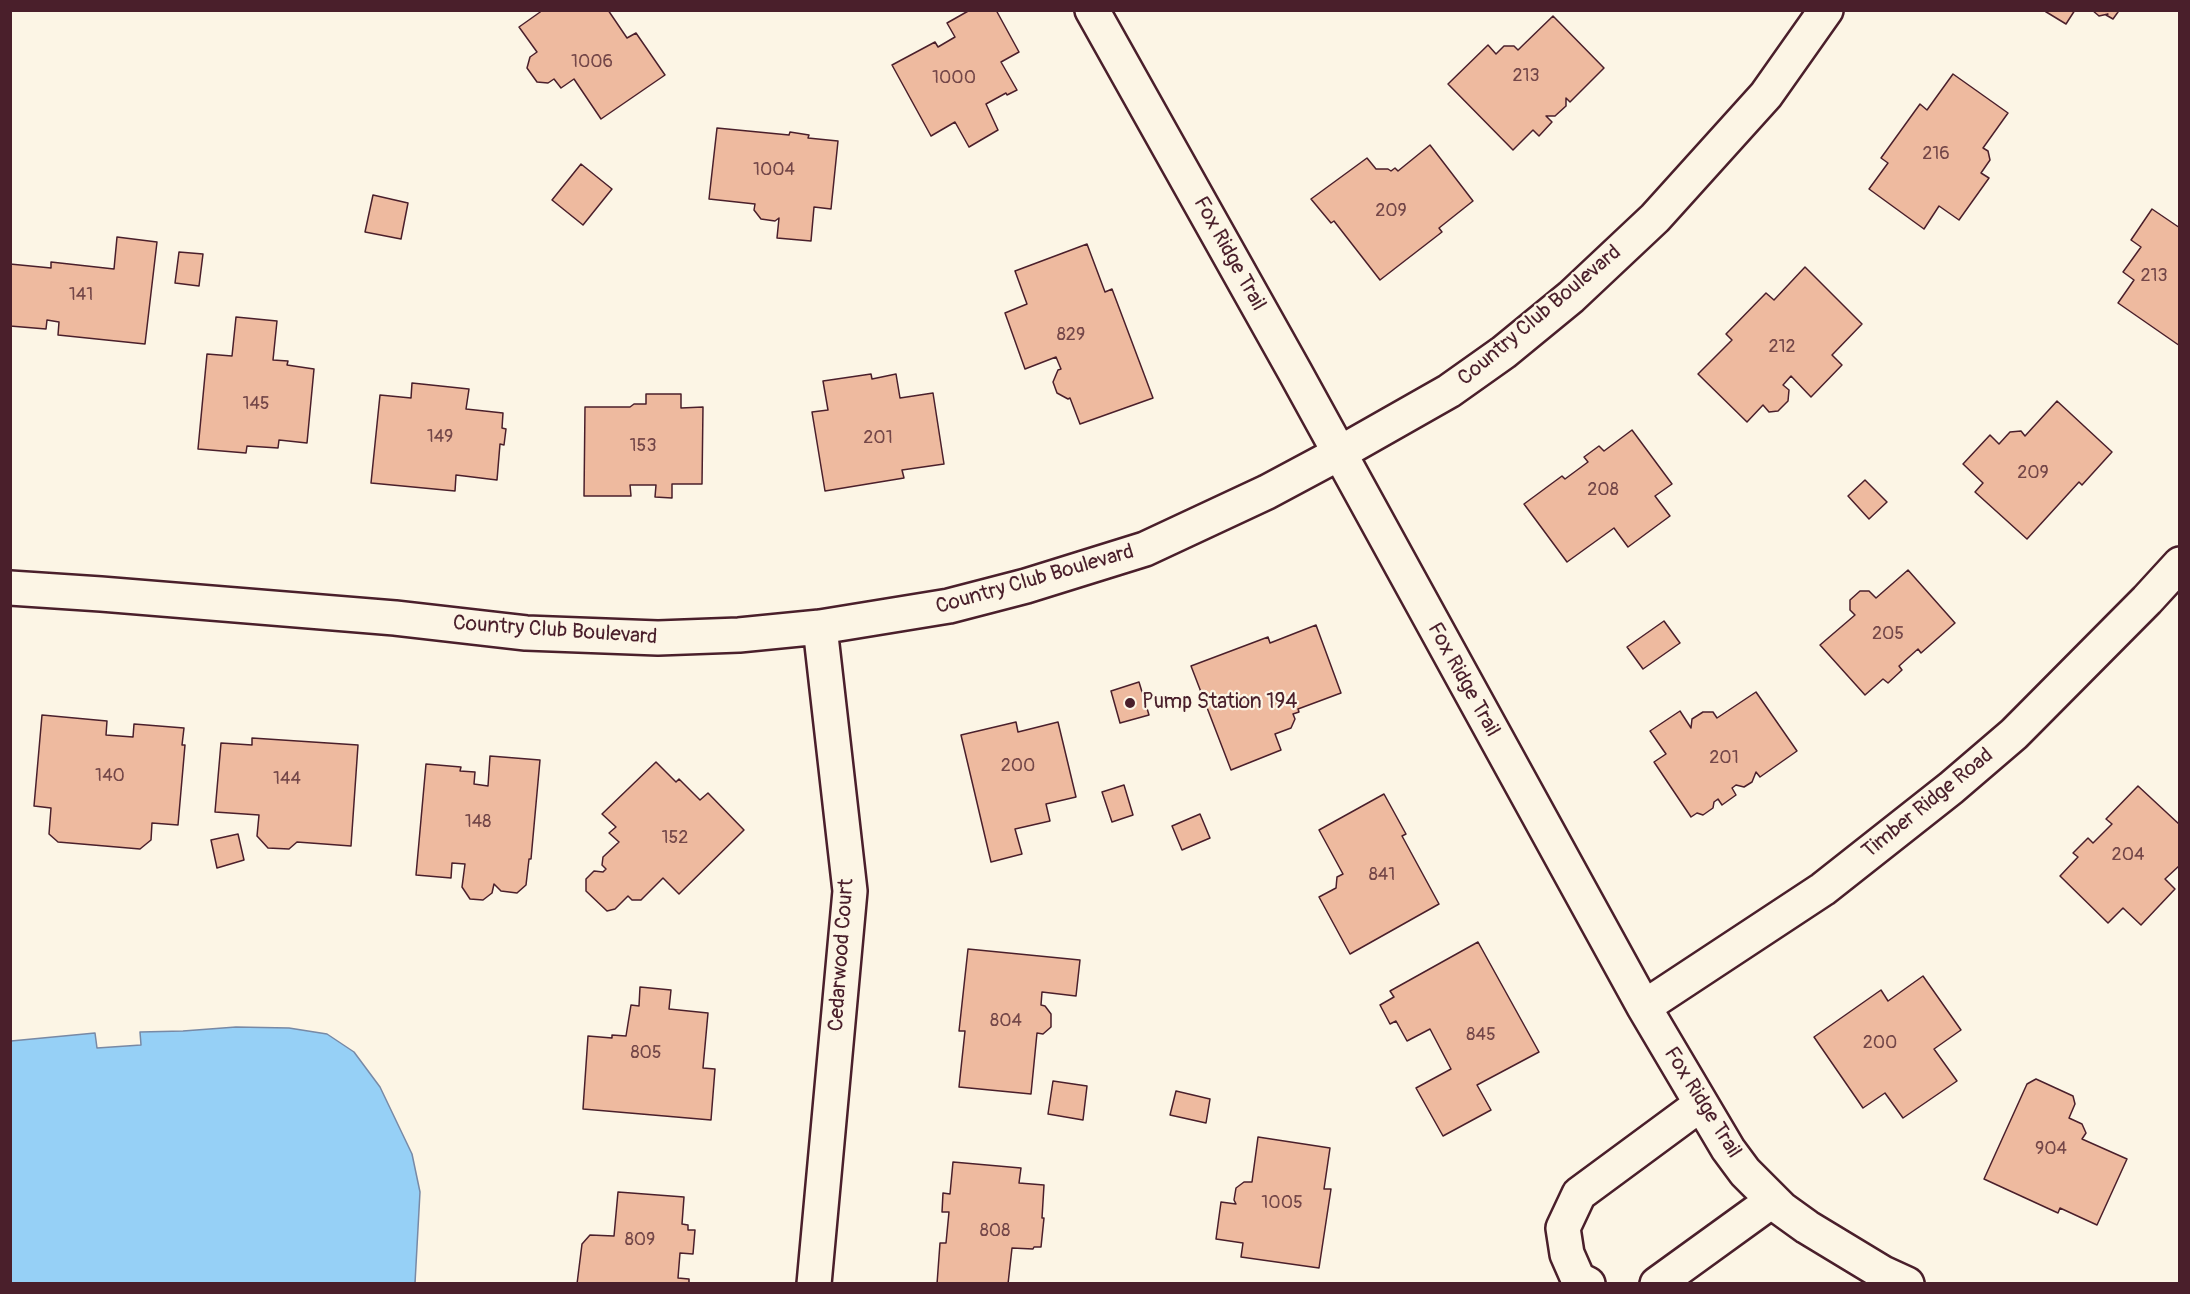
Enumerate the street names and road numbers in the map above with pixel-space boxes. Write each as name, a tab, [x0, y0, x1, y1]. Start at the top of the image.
street label: Fox Ridge Trail	[1187, 193, 1271, 315]
street label: Country Club Boulevard	[1453, 240, 1627, 392]
street label: Country Club Boulevard	[933, 540, 1137, 620]
street label: Country Club Boulevard	[452, 611, 658, 651]
street label: Fox Ridge Trail	[1421, 619, 1505, 741]
street label: Timber Ridge Road	[1857, 743, 1999, 865]
street label: Cedarwood Court	[824, 878, 860, 1032]
street label: Fox Ridge Trail	[1658, 1043, 1746, 1163]

